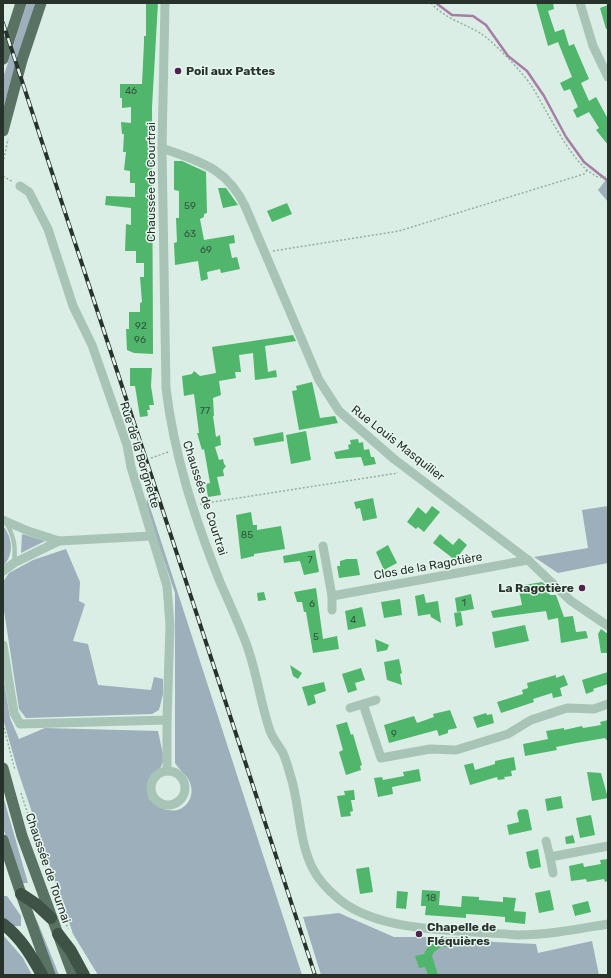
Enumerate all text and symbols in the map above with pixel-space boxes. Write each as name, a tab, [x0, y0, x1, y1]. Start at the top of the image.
place label: Poil aux Pattes	[186, 64, 276, 78]
marker: Poil aux Pattes	[173, 66, 183, 76]
house number: 46	[125, 85, 137, 97]
street label: Chaussée de Courtrai	[144, 122, 158, 242]
house number: 59	[184, 200, 196, 212]
house number: 63	[184, 228, 196, 240]
house number: 69	[200, 244, 212, 256]
house number: 92	[135, 320, 147, 332]
house number: 96	[134, 334, 146, 346]
street label: Rue de la Borgnette	[117, 400, 163, 510]
street label: Rue Louis Masquilier	[349, 402, 448, 484]
house number: 77	[200, 405, 210, 417]
street label: Chaussée de Courtrai	[180, 439, 230, 557]
house number: 85	[241, 529, 253, 541]
street label: Clos de la Ragotière	[373, 549, 484, 582]
house number: 7	[307, 554, 313, 566]
place label: La Ragotière	[498, 581, 574, 595]
marker: La Ragotière	[577, 583, 587, 593]
house number: 1	[462, 597, 466, 609]
house number: 6	[309, 598, 315, 610]
house number: 4	[350, 614, 356, 626]
house number: 5	[313, 631, 319, 643]
house number: 9	[391, 728, 397, 740]
street label: Chaussée de Tournai	[23, 811, 73, 925]
house number: 18	[426, 892, 436, 904]
place label: Chapelle de Fléquières	[427, 920, 496, 948]
marker: Chapelle de Fléquières	[414, 929, 424, 939]

